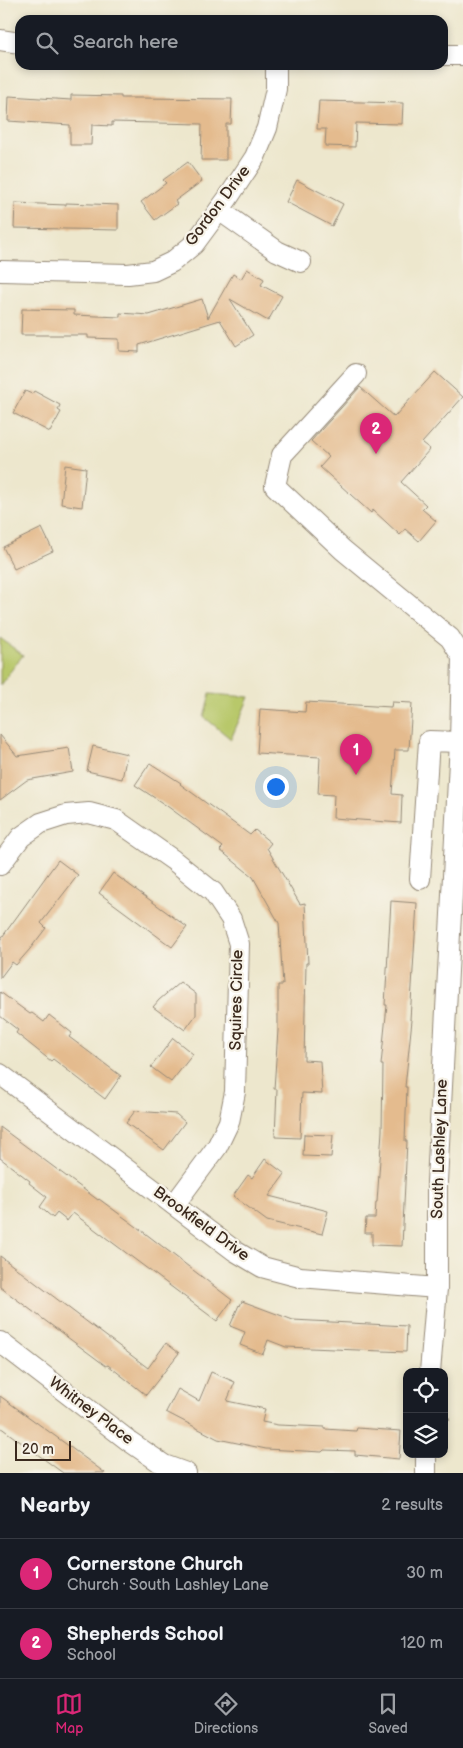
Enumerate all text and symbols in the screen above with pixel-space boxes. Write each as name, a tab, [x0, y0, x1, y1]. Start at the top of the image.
search box	[15, 15, 448, 70]
icon: search	[33, 29, 61, 57]
text: Search here	[73, 31, 178, 54]
street label: Gordon Drive	[182, 162, 255, 250]
pin: 2	[360, 413, 392, 454]
pin: 1	[340, 734, 372, 775]
your location	[263, 774, 289, 800]
street label: Squires Circle	[227, 949, 247, 1051]
street label: South Lashley Lane	[428, 1078, 452, 1219]
street label: Brookfield Drive	[149, 1183, 253, 1266]
map controls	[403, 1368, 448, 1458]
button: locate	[403, 1368, 448, 1413]
street label: Whitney Place	[45, 1373, 137, 1449]
button: layers	[403, 1413, 448, 1458]
scale bar	[15, 1438, 71, 1461]
text: 20 m	[22, 1441, 54, 1458]
text: Nearby	[20, 1493, 90, 1518]
text: 2 results	[381, 1496, 443, 1515]
text: Cornerstone Church	[67, 1553, 243, 1576]
text: 1	[33, 1564, 39, 1583]
text: 30 m	[406, 1564, 443, 1583]
text: Church · South Lashley Lane	[67, 1576, 269, 1595]
text: Shepherds School	[67, 1623, 223, 1646]
text: 2	[31, 1634, 41, 1653]
text: 120 m	[400, 1634, 443, 1653]
text: School	[67, 1646, 116, 1665]
tab: Map	[55, 1690, 83, 1737]
tab: Directions	[194, 1690, 258, 1737]
tab: Saved	[368, 1690, 408, 1737]

